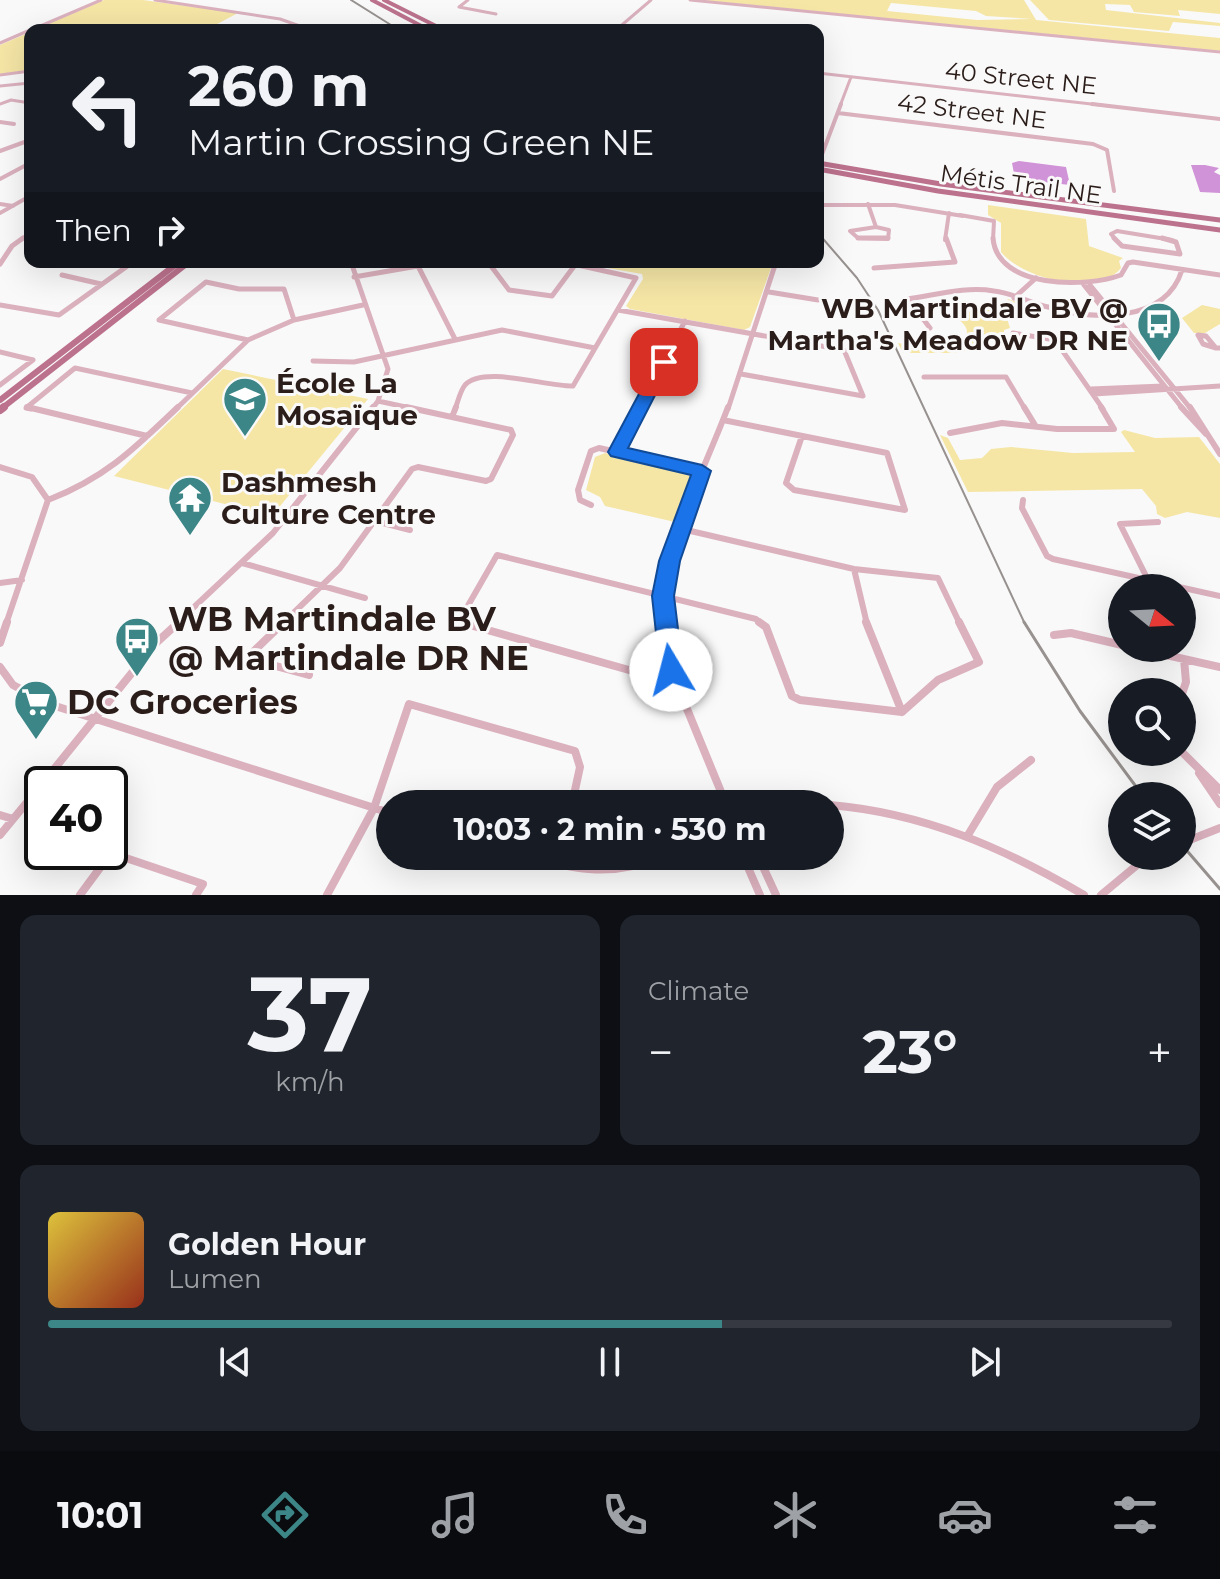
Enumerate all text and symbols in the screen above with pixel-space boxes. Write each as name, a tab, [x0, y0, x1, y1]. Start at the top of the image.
text: 260 m	[188, 52, 369, 120]
icon: left	[56, 56, 160, 160]
street label: 40 Street NE	[944, 56, 1098, 100]
street label: 42 Street NE	[896, 87, 1048, 135]
text: Martin Crossing Green NE	[188, 120, 654, 164]
street label: Métis Trail NE	[938, 158, 1104, 210]
icon: right	[148, 208, 192, 252]
text: Then	[56, 212, 132, 249]
place label: WB Martindale BV @ Martha's Meadow DR NE	[768, 291, 1128, 357]
bus stop icon: WB Martindale BV @ Martha's Meadow DR NE	[1135, 300, 1183, 363]
pin	[630, 328, 698, 396]
icon: arrive	[642, 340, 686, 384]
place label: École La Mosaïque	[276, 366, 418, 432]
school or university icon: École La Mosaïque	[221, 375, 269, 438]
place label: Dashmesh Culture Centre	[221, 465, 436, 531]
temple icon: Dashmesh Culture Centre	[166, 474, 214, 537]
north arrow	[1108, 574, 1196, 662]
map controls	[1108, 574, 1196, 870]
place label: WB Martindale BV @ Martindale DR NE	[168, 598, 529, 679]
bus stop icon: WB Martindale BV @ Martindale DR NE	[113, 615, 161, 678]
position arrow	[629, 628, 713, 712]
supermarket icon: DC Groceries	[12, 678, 60, 741]
button: search	[1108, 678, 1196, 766]
place label: DC Groceries	[67, 681, 298, 723]
speed limit sign: 40	[24, 766, 128, 870]
button: layers	[1108, 782, 1196, 870]
text: 10:03 · 2 min · 530 m	[453, 811, 767, 848]
text: 37	[247, 950, 373, 1077]
text: Climate	[648, 975, 749, 1007]
text: 23°	[862, 1015, 958, 1088]
text: −	[648, 1025, 673, 1079]
text: +	[1147, 1025, 1172, 1079]
text: km/h	[275, 1066, 345, 1098]
text: Golden Hour	[168, 1226, 366, 1263]
text: Lumen	[168, 1263, 261, 1295]
icon: previous	[213, 1340, 257, 1384]
icon: pause	[588, 1340, 632, 1384]
icon: next	[963, 1340, 1007, 1384]
icon: directions	[257, 1487, 313, 1543]
icon: music	[427, 1487, 483, 1543]
icon: phone	[597, 1487, 653, 1543]
icon: climate	[767, 1487, 823, 1543]
icon: car	[937, 1487, 993, 1543]
icon: filters	[1107, 1487, 1163, 1543]
text: 10:01	[57, 1493, 143, 1537]

